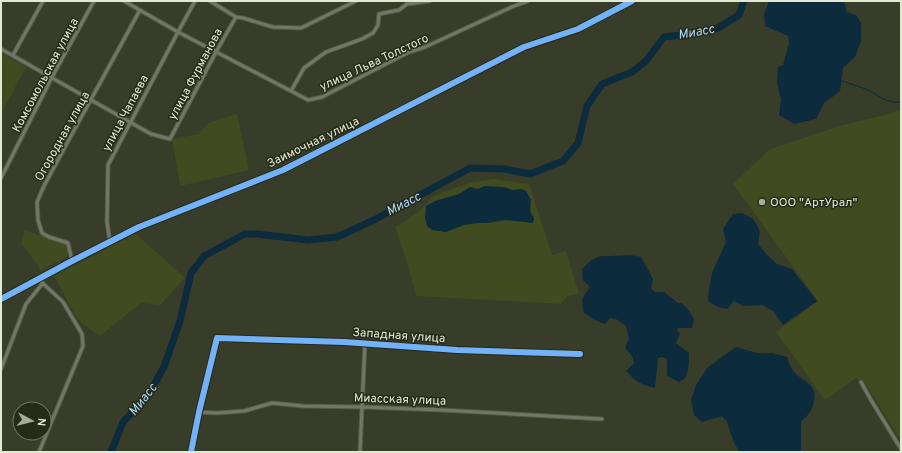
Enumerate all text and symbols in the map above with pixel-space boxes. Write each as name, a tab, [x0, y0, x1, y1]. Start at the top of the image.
street label: Комсомольская улица	[9, 16, 83, 135]
water label: Миасс	[677, 22, 717, 44]
street label: улица Фурманова	[165, 26, 227, 123]
street label: улица Льва Толстого	[317, 30, 432, 95]
street label: улица Чапаева	[99, 72, 153, 155]
street label: Огородная улица	[32, 89, 94, 184]
street label: Заимочная улица	[265, 114, 362, 172]
water label: Миасс	[384, 189, 425, 220]
place label: ООО "АртУрал"	[770, 195, 857, 211]
marker: ООО "АртУрал"	[757, 197, 767, 207]
street label: Западная улица	[352, 325, 446, 347]
water label: Миасс	[126, 380, 162, 420]
street label: Миасская улица	[353, 390, 446, 410]
north arrow	[12, 401, 52, 441]
text: N	[34, 417, 48, 427]

